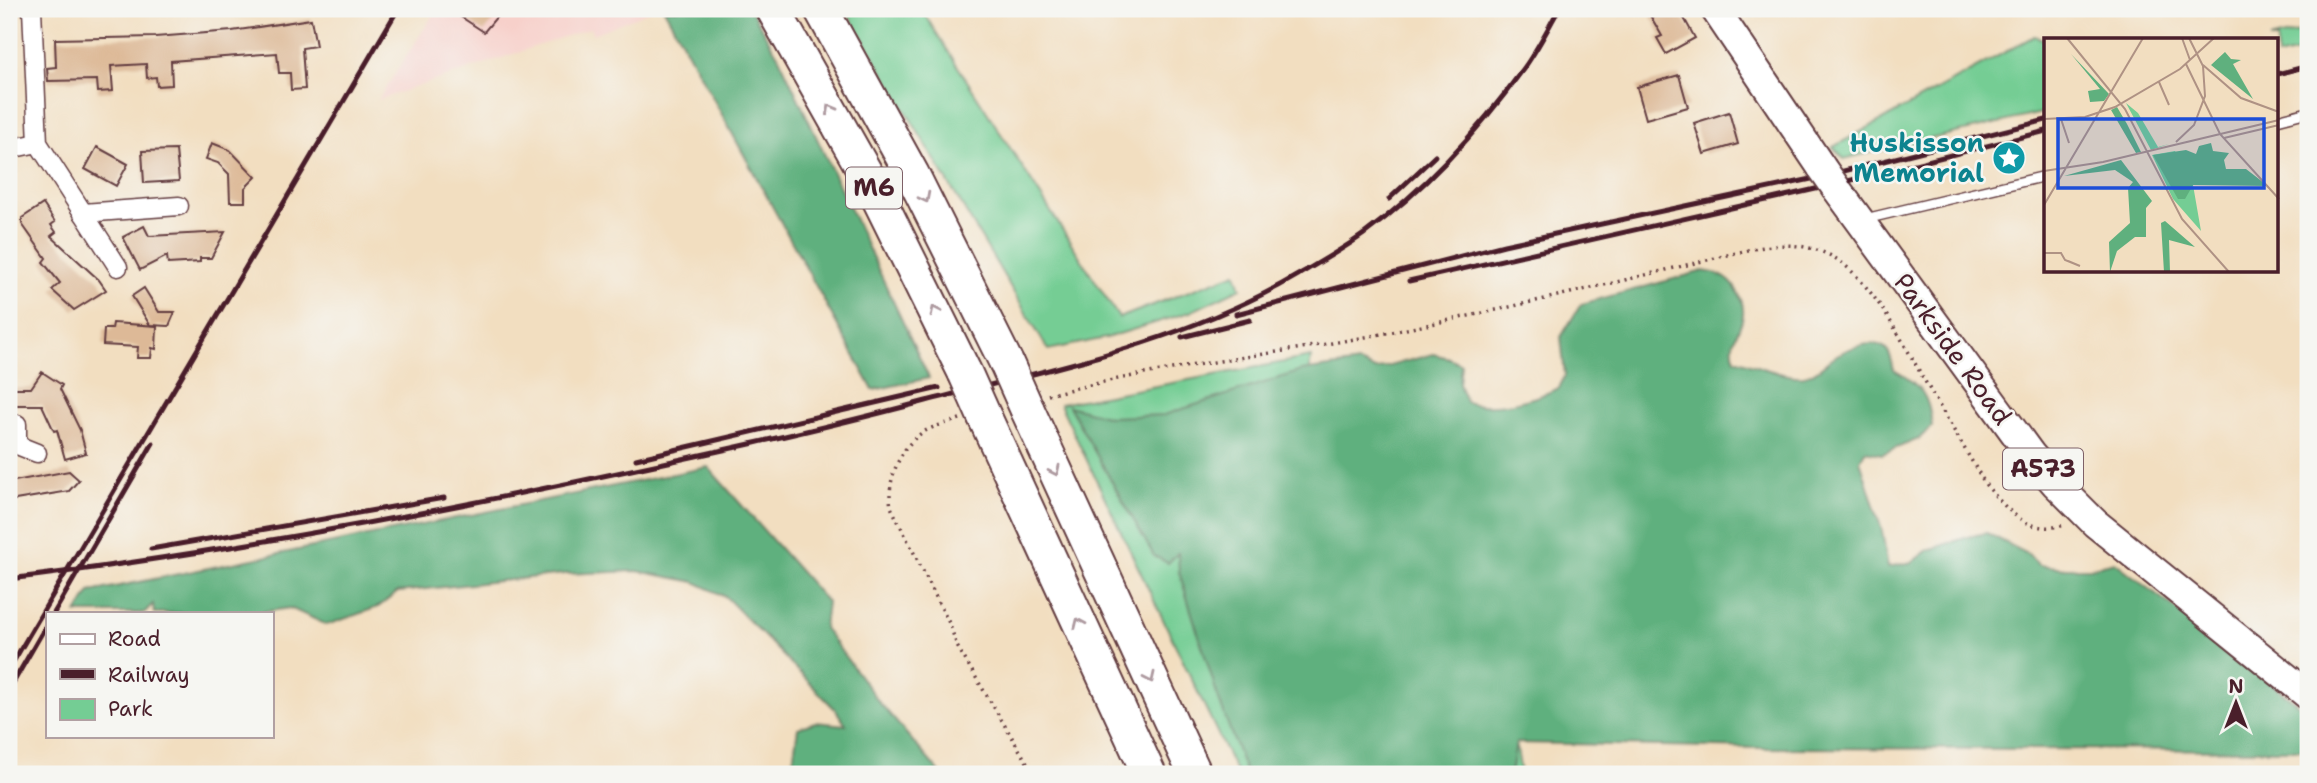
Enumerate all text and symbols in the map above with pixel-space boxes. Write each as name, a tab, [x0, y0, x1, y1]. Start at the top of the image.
inset map	[2044, 38, 2278, 273]
one-way arrow	[826, 104, 839, 116]
place label: Huskisson Memorial	[1849, 125, 1984, 190]
place icon: Huskisson Memorial	[1990, 139, 2028, 177]
road number: M6	[846, 168, 902, 208]
one-way arrow	[916, 191, 930, 203]
street label: Parkside Road	[1886, 266, 2020, 432]
one-way arrow	[929, 306, 943, 318]
road number: A573	[2003, 448, 2083, 490]
one-way arrow	[1047, 464, 1061, 476]
legend	[46, 612, 273, 738]
one-way arrow	[1073, 618, 1087, 631]
text: Road	[108, 625, 161, 653]
text: Railway	[108, 661, 190, 689]
north arrow	[2202, 668, 2272, 738]
one-way arrow	[1141, 671, 1155, 683]
text: N	[2228, 674, 2244, 699]
text: Park	[108, 695, 153, 723]

